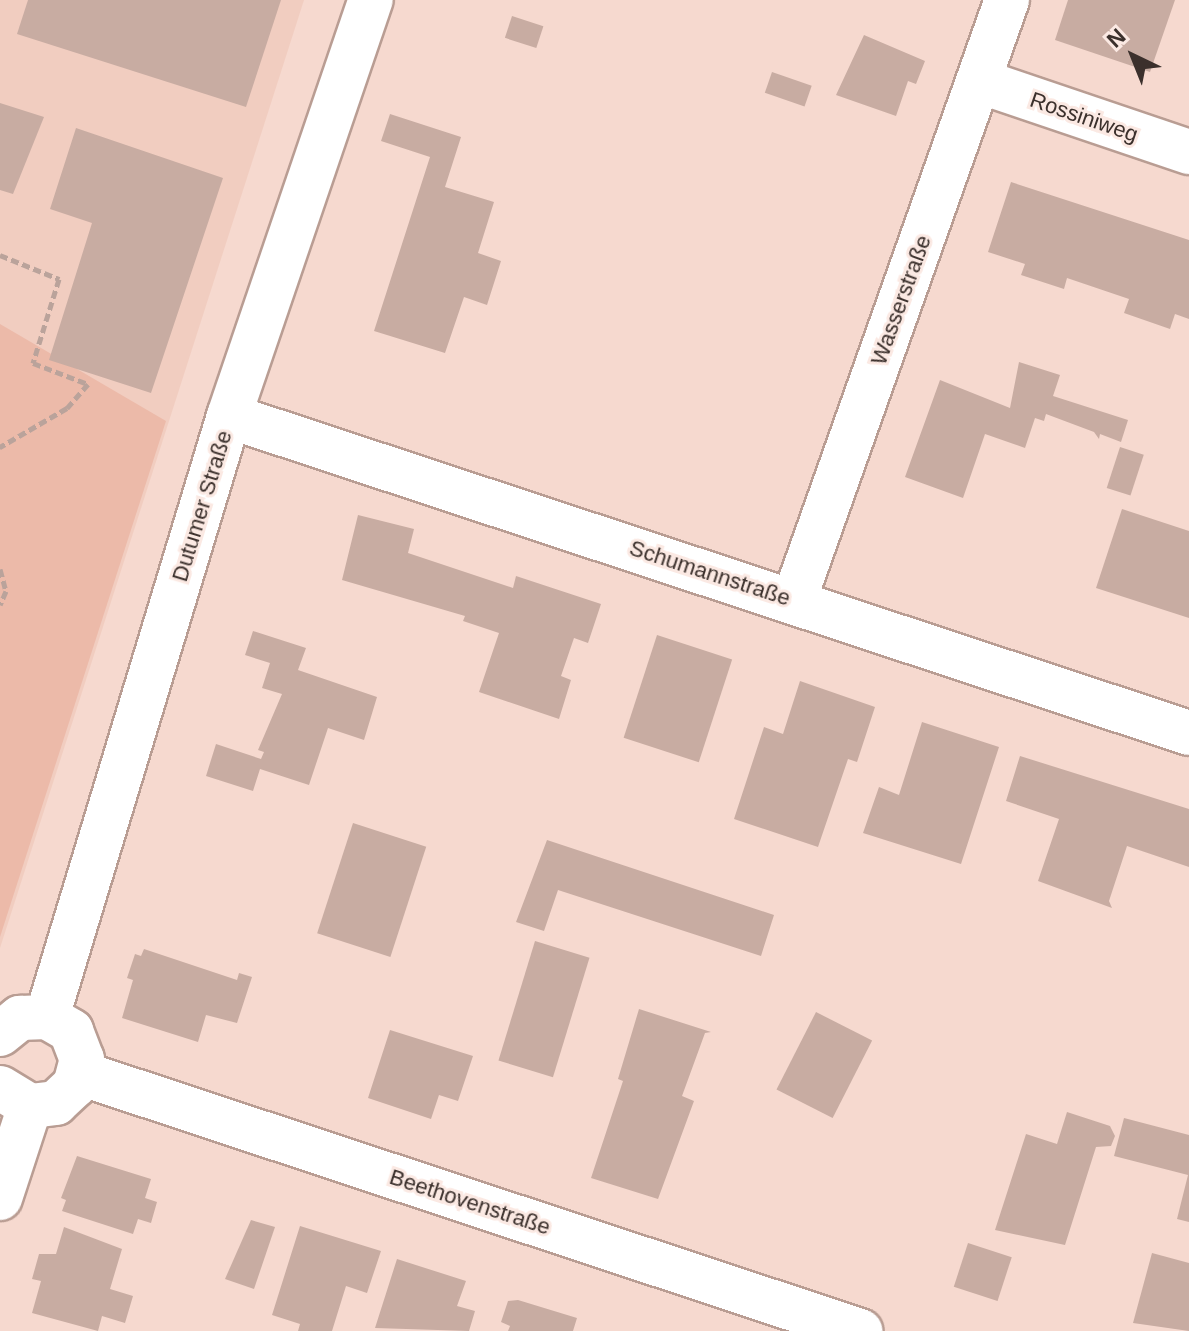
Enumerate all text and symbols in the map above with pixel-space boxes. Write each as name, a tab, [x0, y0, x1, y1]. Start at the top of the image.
north arrow	[1093, 16, 1173, 96]
text: N	[1102, 24, 1131, 53]
street label: Rossiniweg	[1027, 86, 1141, 148]
street label: Wasserstraße	[865, 232, 937, 368]
street label: Dutumer Straße	[166, 427, 238, 585]
street label: Schumannstraße	[626, 535, 794, 611]
street label: Beethovenstraße	[386, 1164, 554, 1240]

